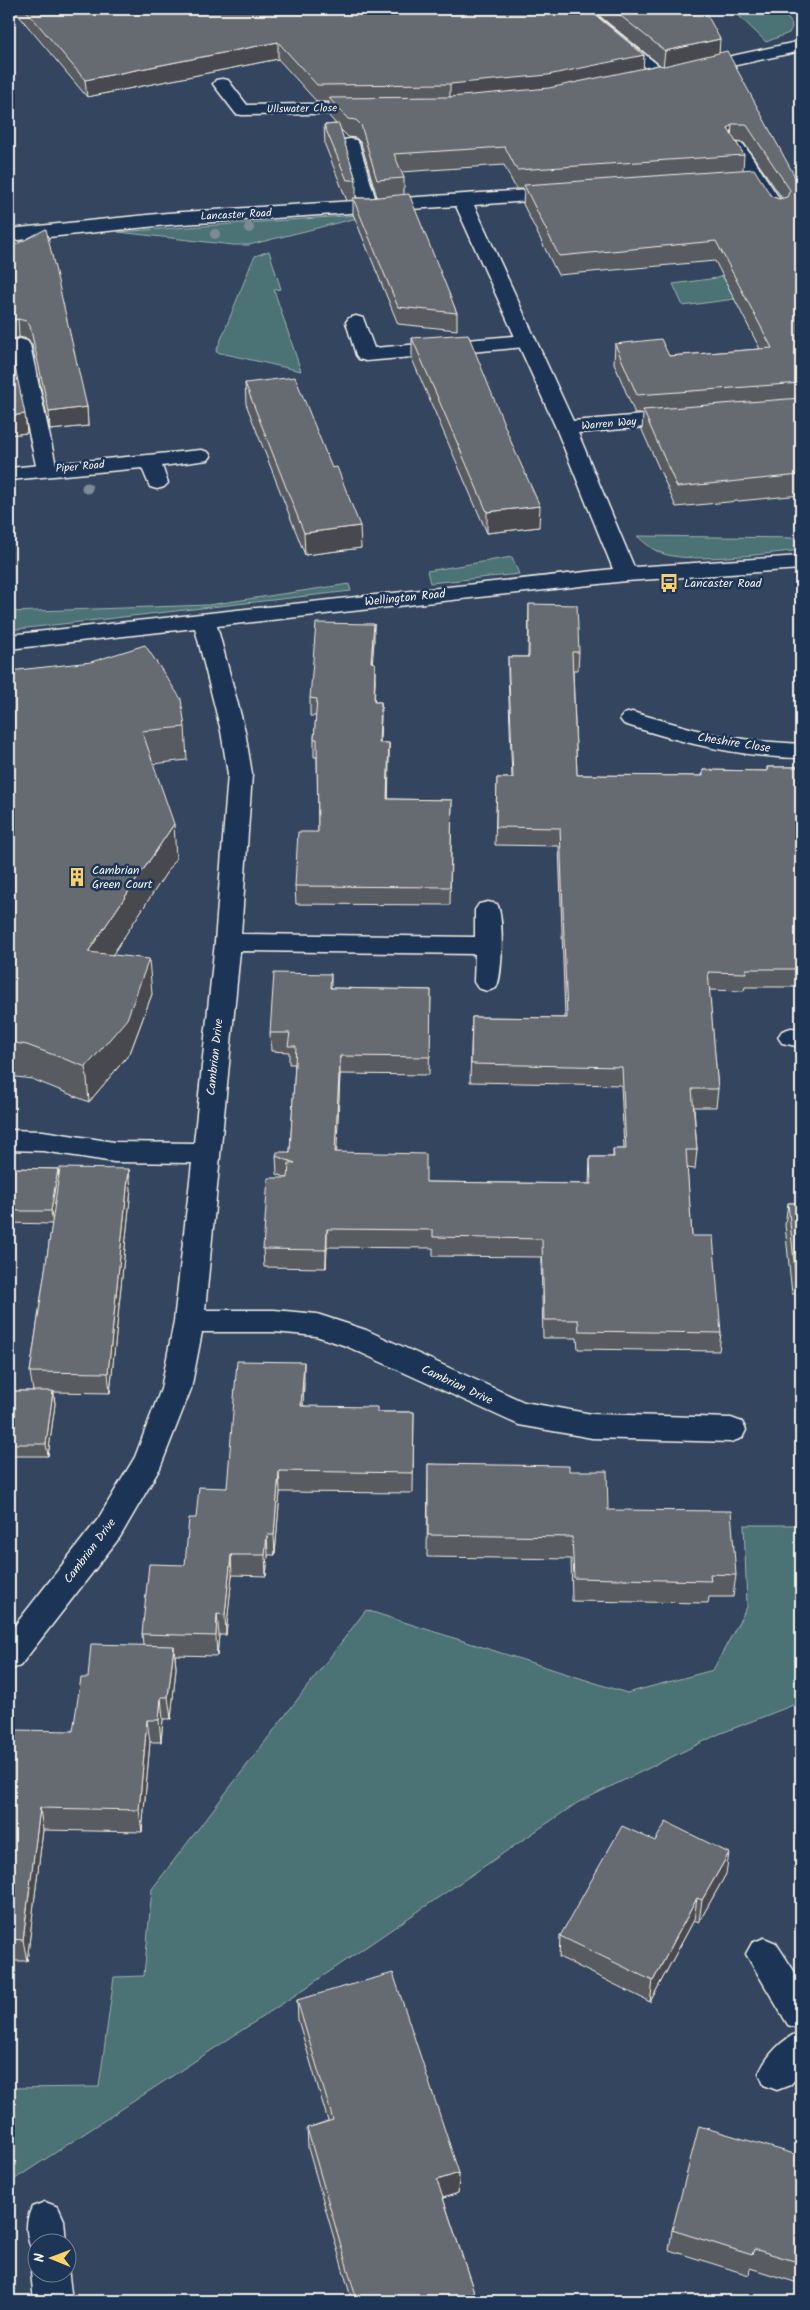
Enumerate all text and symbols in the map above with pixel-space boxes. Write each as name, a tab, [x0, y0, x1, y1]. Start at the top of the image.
street label: Ullswater Close	[267, 99, 337, 119]
street label: Lancaster Road	[200, 204, 272, 226]
street label: Warren Way	[581, 413, 638, 435]
street label: Piper Road	[55, 456, 106, 478]
bus stop icon: Lancaster Road	[658, 572, 680, 594]
place label: Lancaster Road	[684, 574, 763, 593]
street label: Wellington Road	[364, 584, 447, 612]
street label: Cheshire Close	[696, 728, 772, 758]
place label: Cambrian Green Court	[92, 861, 153, 894]
building icon: Cambrian Green Court	[66, 866, 88, 888]
street label: Cambrian Drive	[202, 1017, 229, 1096]
street label: Cambrian Drive	[418, 1360, 497, 1410]
street label: Cambrian Drive	[59, 1514, 121, 1588]
north arrow	[28, 2232, 78, 2282]
text: N	[29, 2253, 51, 2262]

